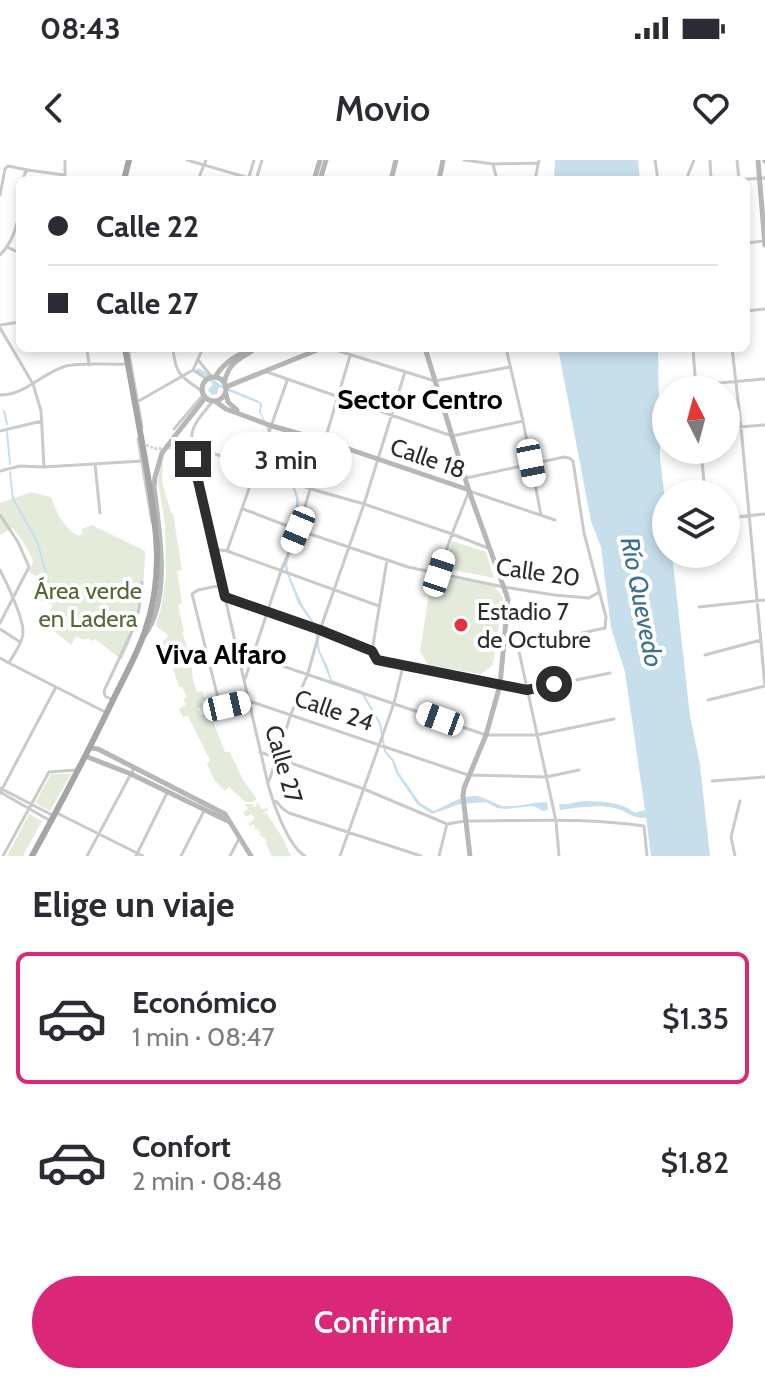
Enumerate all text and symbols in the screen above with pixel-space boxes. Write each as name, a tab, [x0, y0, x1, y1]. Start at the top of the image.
text: 08:43	[40, 10, 121, 47]
icon: back	[32, 86, 76, 130]
text: Movio	[335, 86, 430, 130]
icon: heart	[689, 86, 733, 130]
text: Calle 22	[96, 208, 199, 245]
text: Calle 27	[96, 285, 198, 322]
north arrow	[652, 376, 740, 464]
map controls	[652, 376, 740, 568]
district label: Sector Centro	[337, 382, 503, 416]
callout: 3 min	[221, 431, 353, 487]
street label: Calle 18	[387, 432, 469, 484]
car	[515, 437, 547, 489]
route end	[175, 441, 211, 477]
text: 3 min	[255, 444, 317, 476]
button: layers	[652, 480, 740, 568]
car	[278, 503, 318, 557]
water label: Río Quevedo	[614, 534, 670, 670]
car	[420, 546, 458, 600]
street label: Calle 20	[494, 552, 582, 592]
park label: Área verde en Ladera	[34, 576, 142, 633]
place label: Estadio 7 de Octubre	[477, 597, 591, 654]
marker: Estadio 7 de Octubre	[452, 616, 470, 634]
district label: Viva Alfaro	[156, 637, 286, 671]
route start	[536, 666, 572, 702]
street label: Calle 24	[291, 683, 377, 737]
car	[201, 689, 253, 723]
car	[413, 700, 467, 738]
street label: Calle 27	[259, 722, 309, 806]
text: Elige un viaje	[32, 882, 235, 926]
icon: car	[36, 982, 108, 1054]
text: Económico	[132, 984, 277, 1021]
text: $1.35	[662, 1000, 729, 1037]
text: 1 min · 08:47	[132, 1021, 274, 1053]
icon: car	[36, 1126, 108, 1198]
text: Confort	[132, 1128, 231, 1165]
text: $1.82	[660, 1144, 729, 1181]
text: 2 min · 08:48	[132, 1165, 282, 1197]
button: Confirmar	[32, 1276, 733, 1368]

